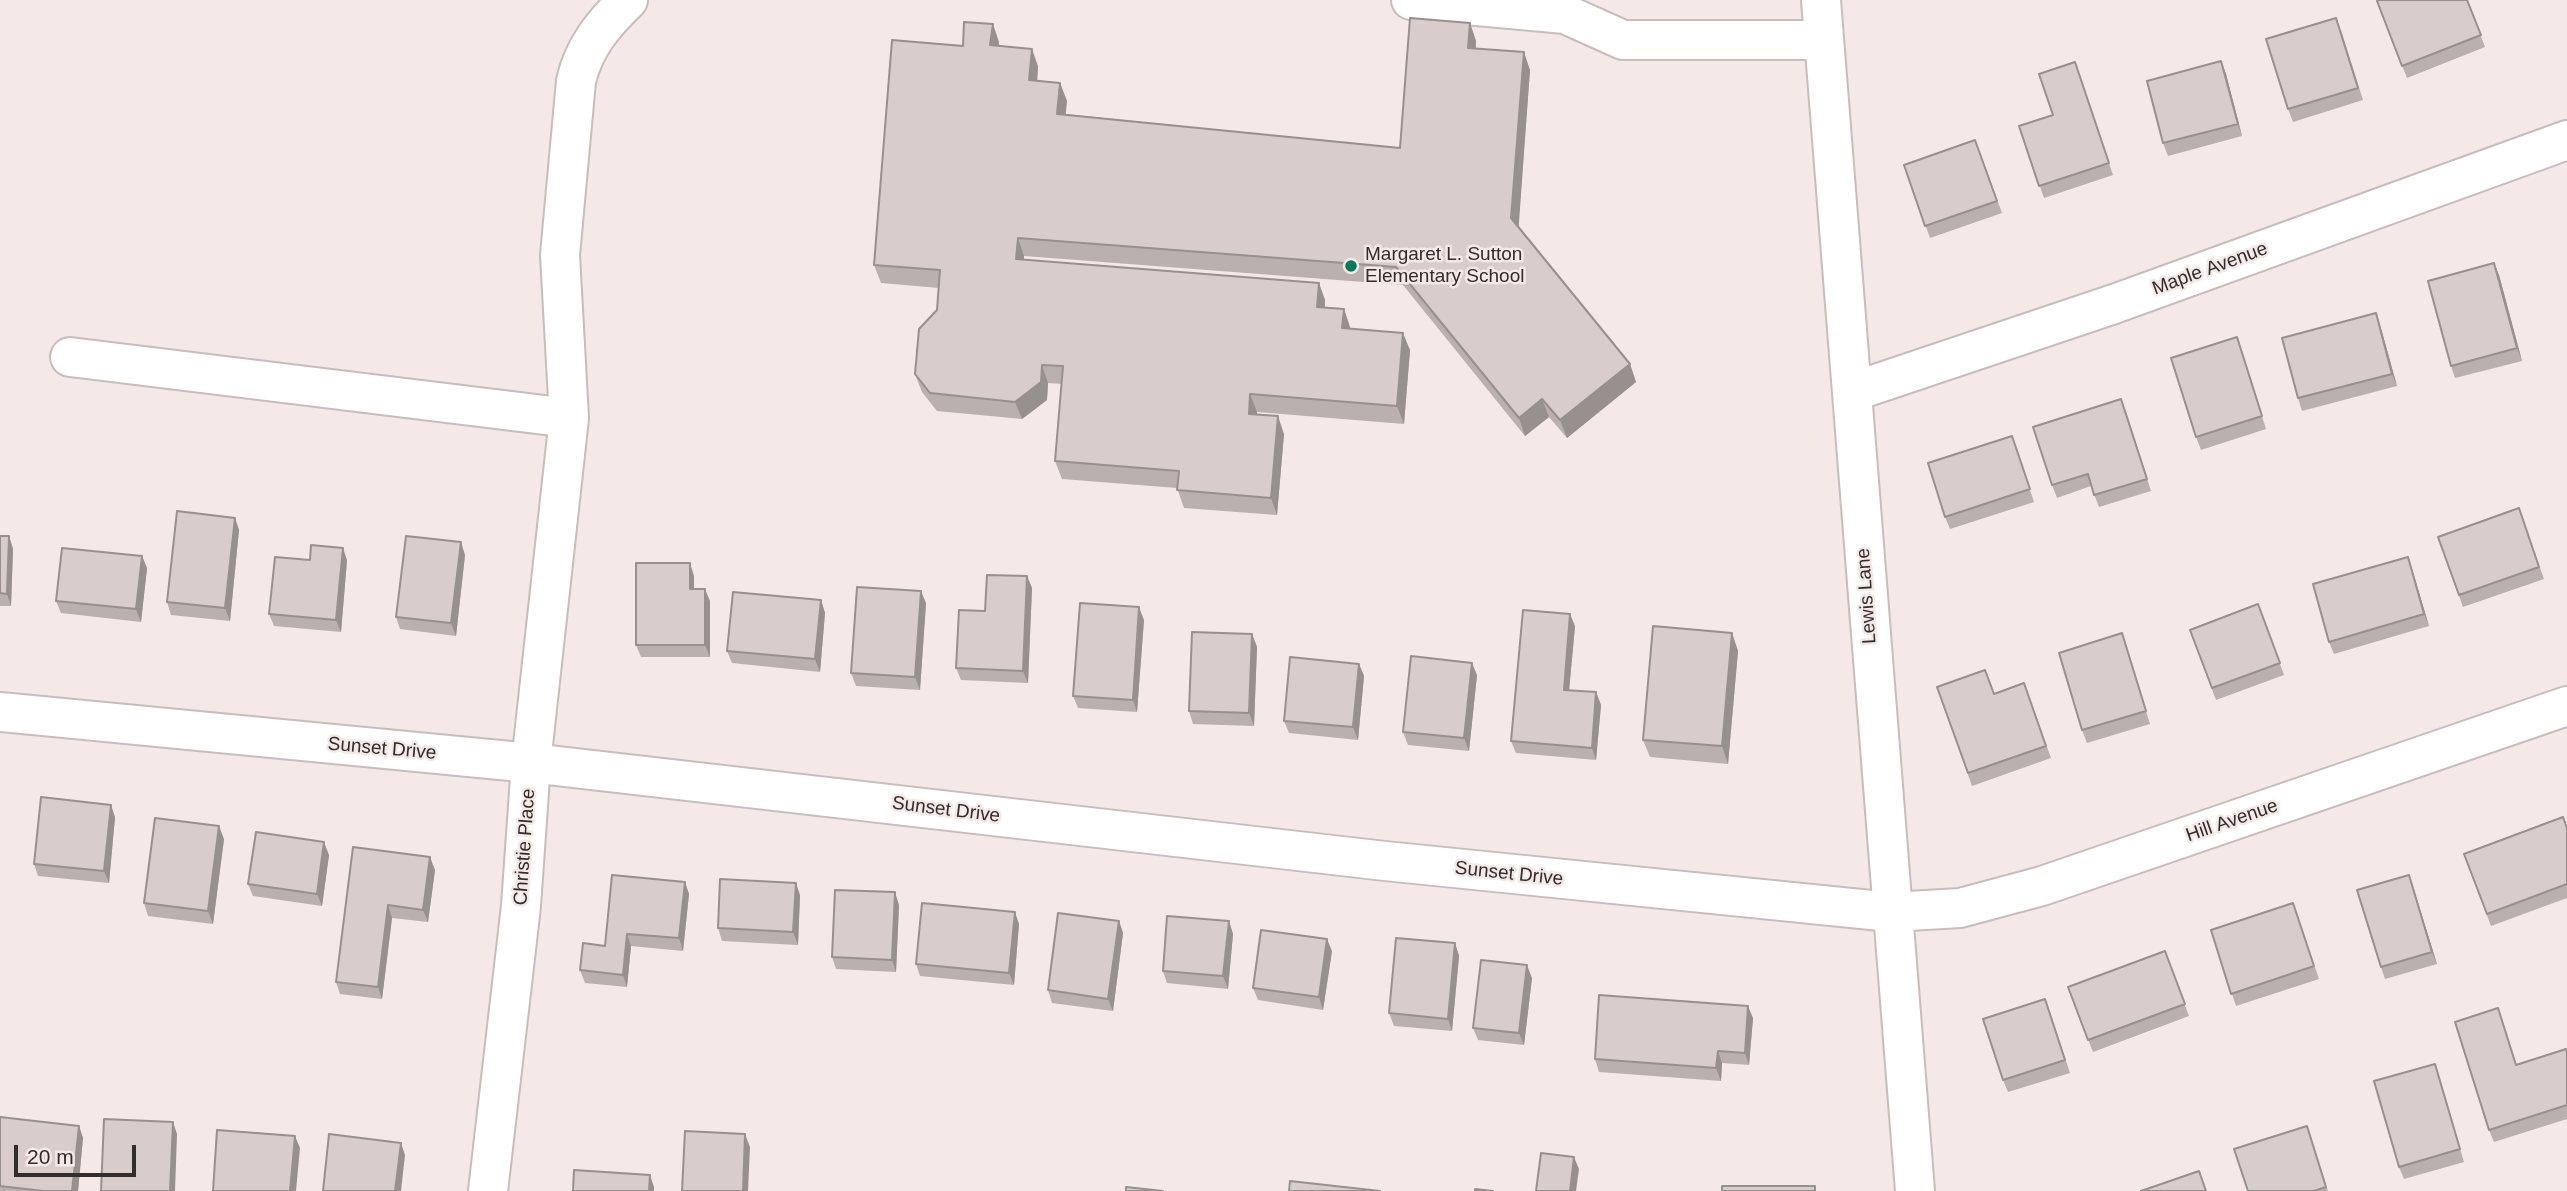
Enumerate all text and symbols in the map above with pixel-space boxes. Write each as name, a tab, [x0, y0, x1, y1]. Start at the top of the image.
street label: Maple Avenue	[2149, 238, 2271, 300]
place label: Margaret L. Sutton Elementary School	[1365, 244, 1524, 288]
marker: Margaret L. Sutton Elementary School	[1343, 258, 1359, 274]
street label: Lewis Lane	[1852, 547, 1882, 645]
street label: Sunset Drive	[327, 733, 437, 765]
street label: Christie Place	[510, 788, 540, 906]
street label: Sunset Drive	[891, 792, 1001, 828]
street label: Hill Avenue	[2183, 795, 2281, 847]
street label: Sunset Drive	[1454, 857, 1564, 891]
scale bar	[18, 1132, 140, 1176]
text: 20 m	[27, 1145, 74, 1168]

